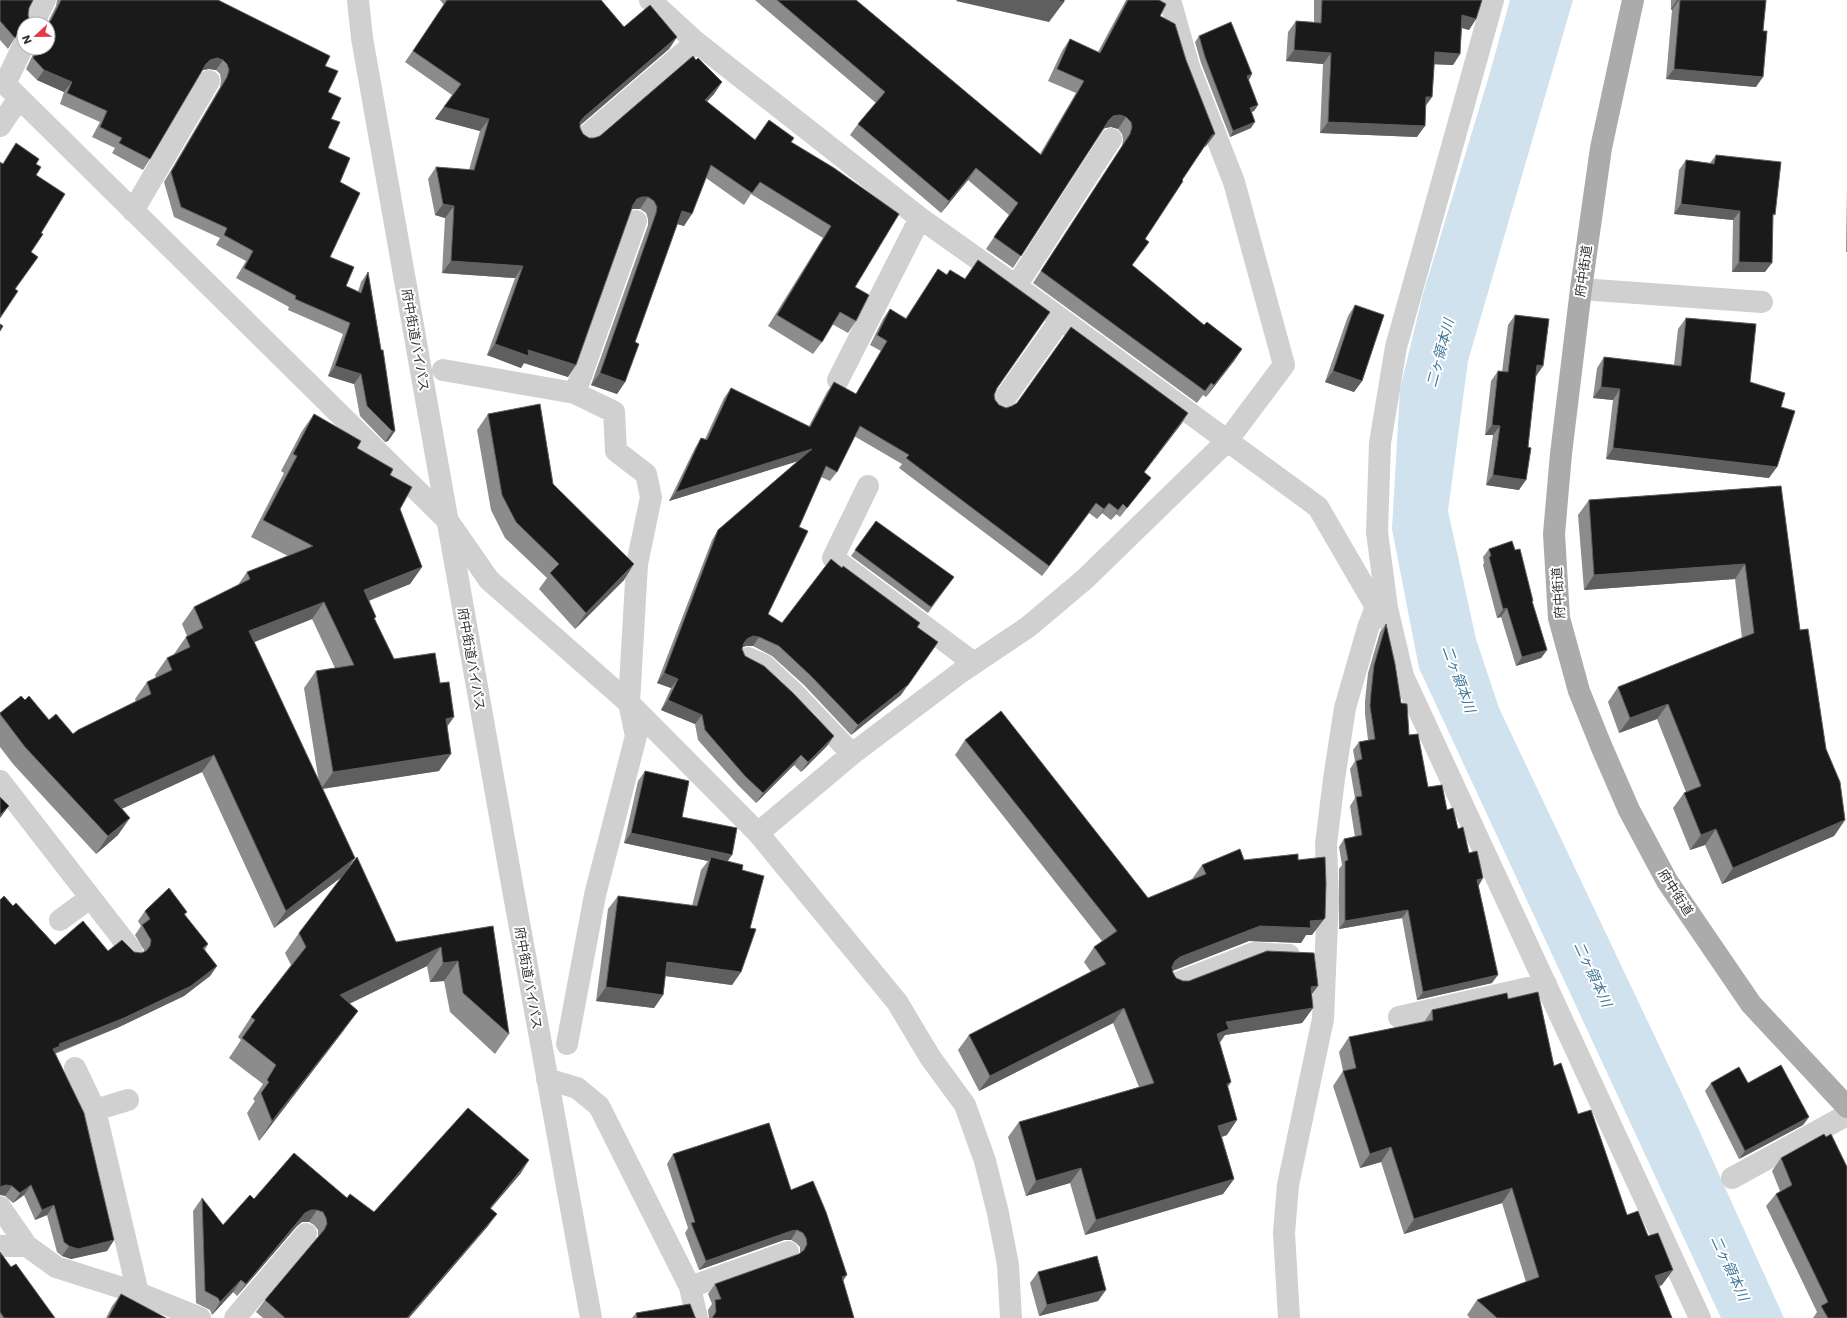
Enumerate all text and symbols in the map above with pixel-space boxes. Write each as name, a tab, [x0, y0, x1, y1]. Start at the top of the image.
north arrow	[16, 16, 56, 56]
text: N	[18, 33, 36, 47]
street label: 府中街道	[1570, 244, 1597, 298]
street label: 府中街道バイパス	[397, 287, 434, 393]
water label: 二ヶ領本川	[1421, 315, 1459, 389]
street label: 府中街道	[1547, 566, 1570, 620]
street label: 府中街道バイパス	[453, 606, 490, 712]
water label: 二ヶ領本川	[1438, 643, 1481, 717]
street label: 府中街道	[1653, 865, 1698, 919]
street label: 府中街道バイパス	[510, 925, 547, 1031]
water label: 二ヶ領本川	[1569, 938, 1618, 1012]
water label: 二ヶ領本川	[1706, 1232, 1755, 1306]

